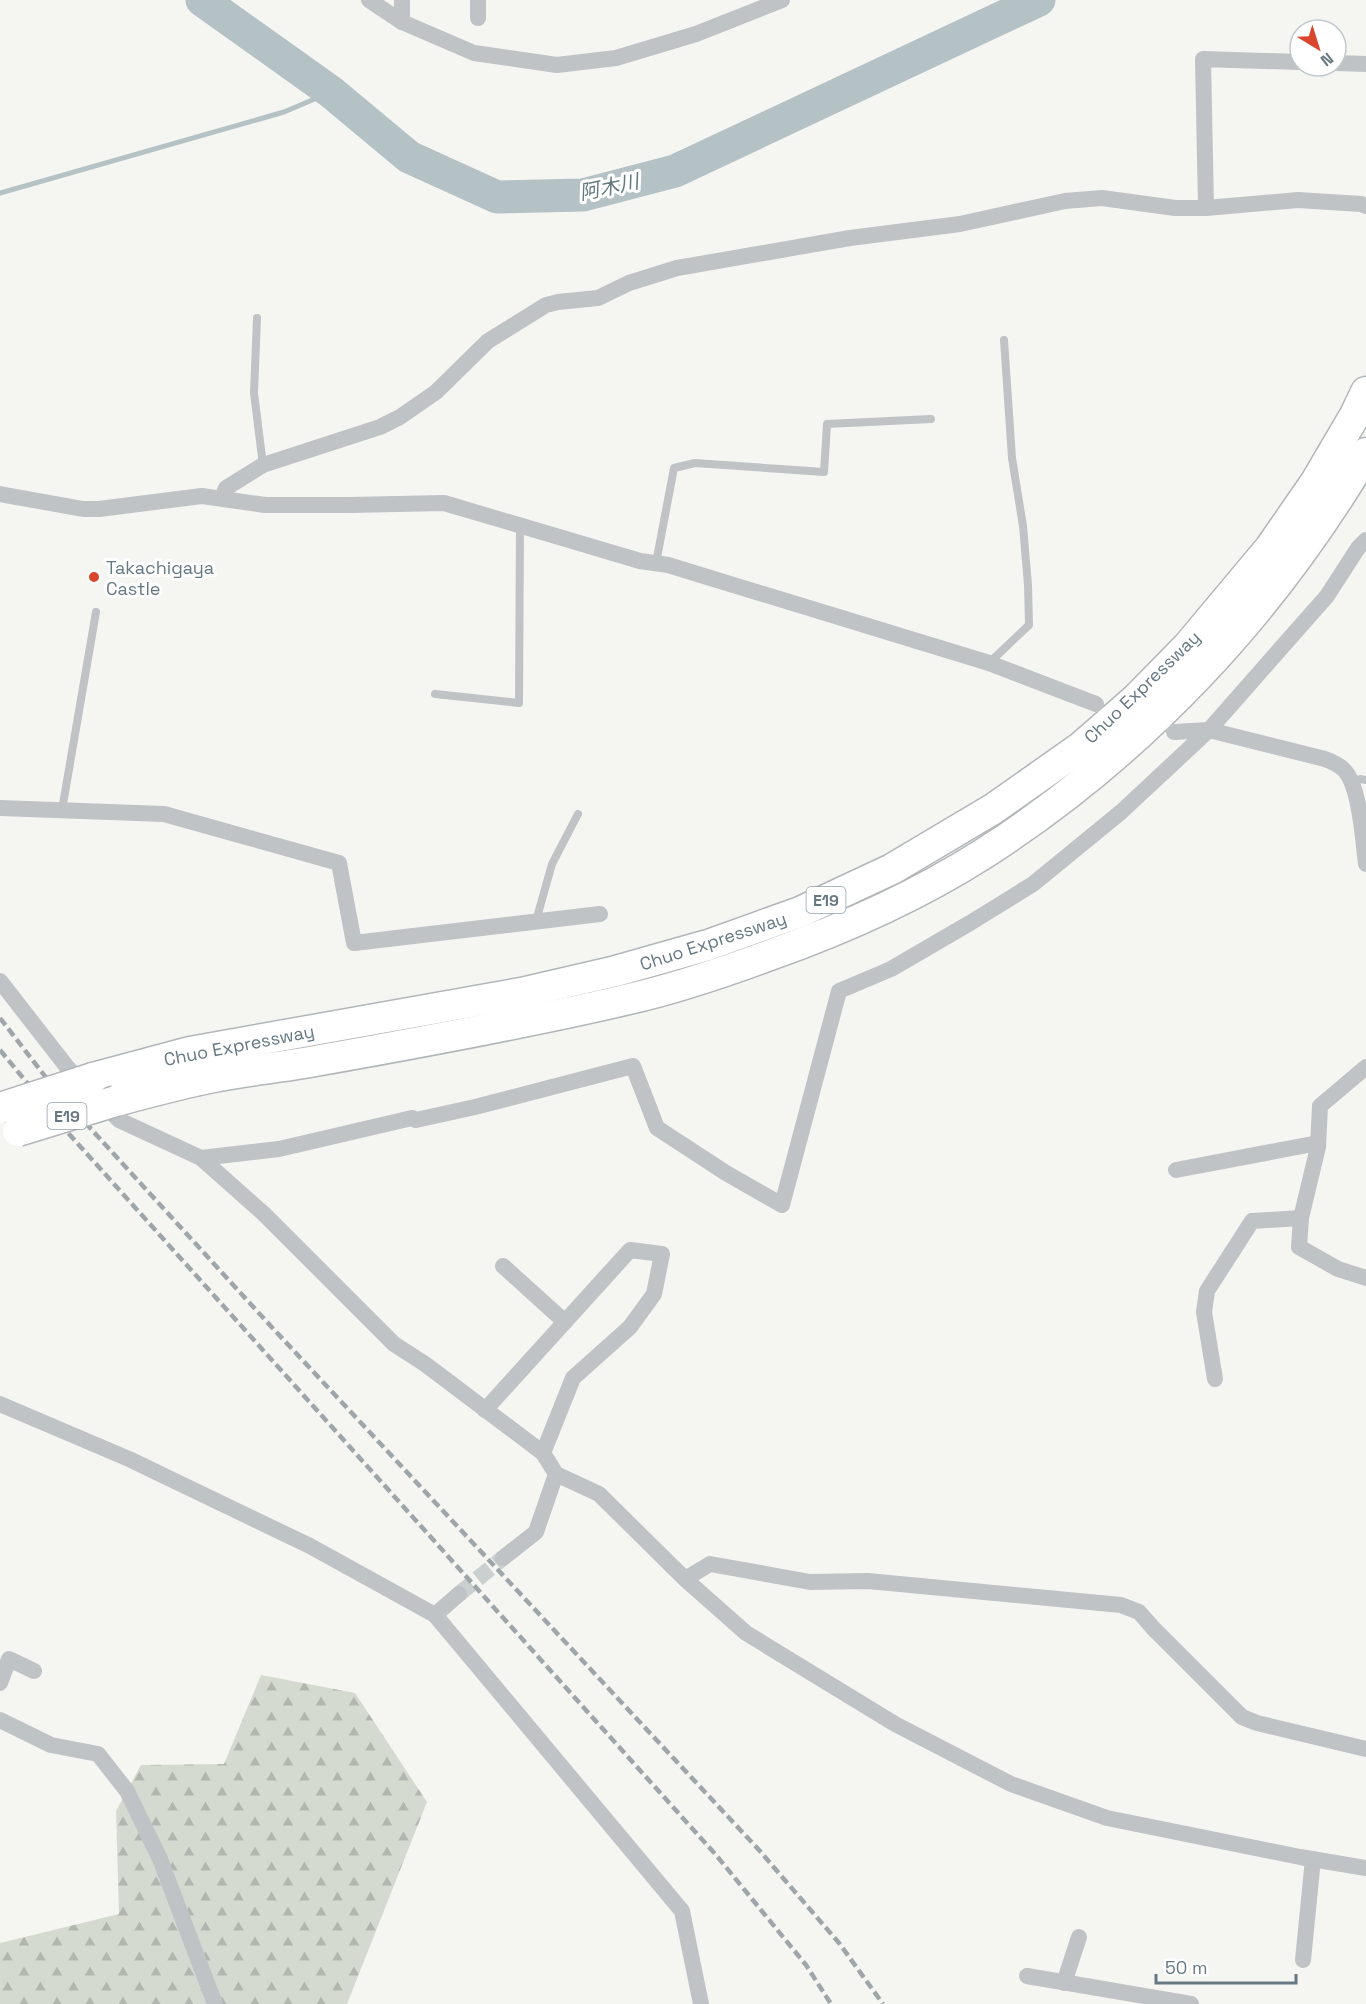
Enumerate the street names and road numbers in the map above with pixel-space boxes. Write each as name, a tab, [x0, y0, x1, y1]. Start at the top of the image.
street label: Chuo Expressway	[1079, 626, 1205, 748]
road number: E19	[806, 887, 846, 913]
street label: Chuo Expressway	[637, 906, 789, 976]
street label: Chuo Expressway	[162, 1019, 316, 1071]
road number: E19	[48, 1103, 86, 1129]

